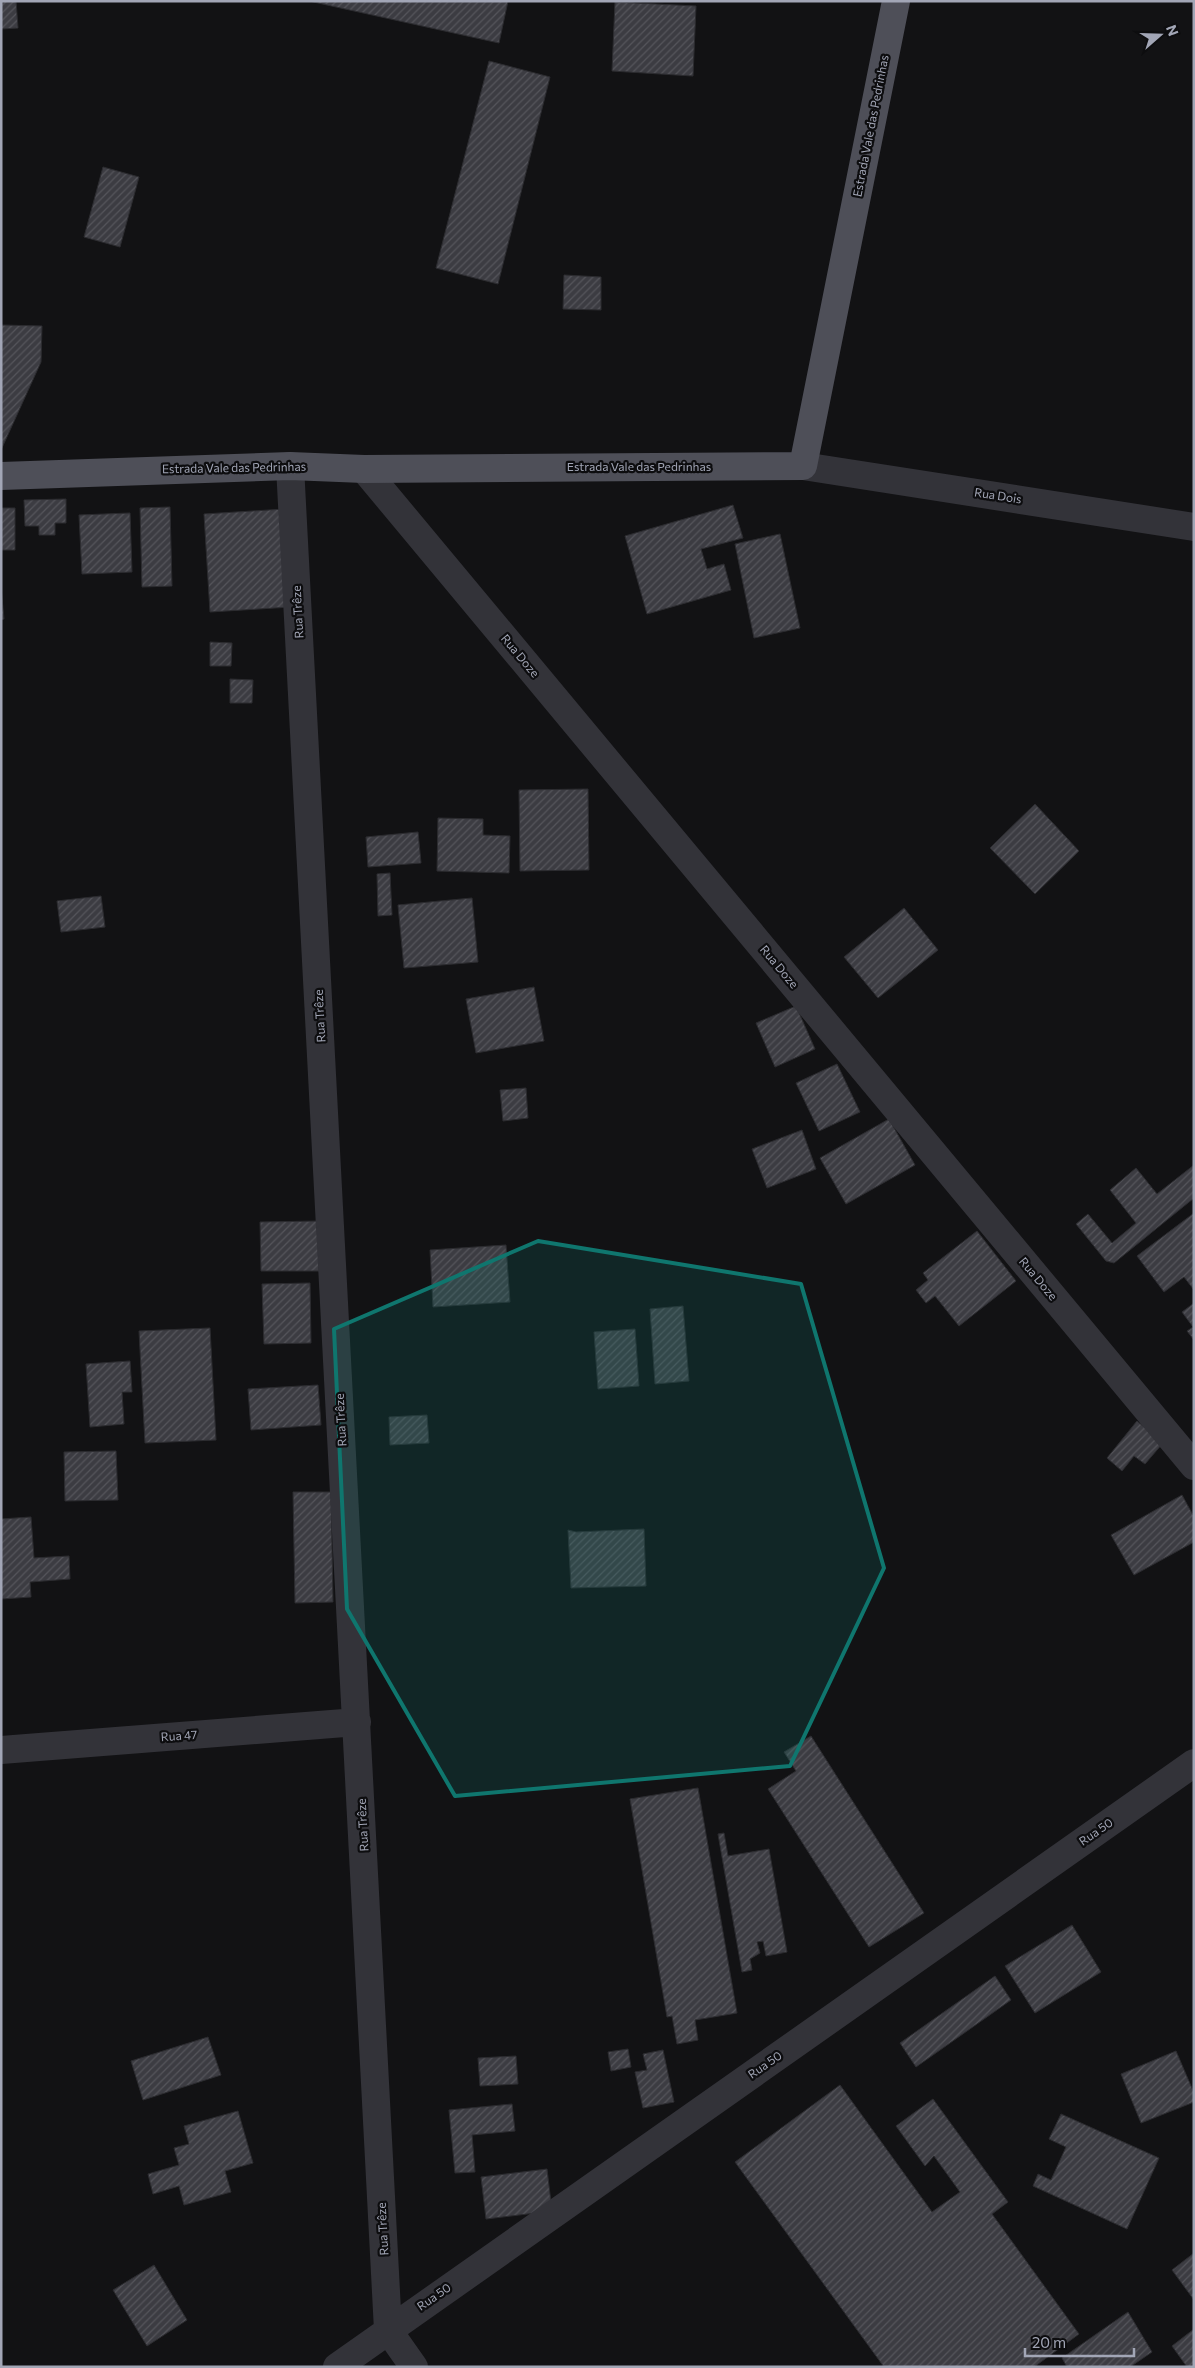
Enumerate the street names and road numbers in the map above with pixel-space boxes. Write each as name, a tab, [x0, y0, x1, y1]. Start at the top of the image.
street label: Estrada Vale das Pedrinhas	[849, 54, 891, 198]
street label: Estrada Vale das Pedrinhas	[162, 459, 306, 475]
street label: Estrada Vale das Pedrinhas	[567, 459, 711, 473]
street label: Rua Dois	[973, 484, 1023, 506]
street label: Rua Trêze	[289, 585, 305, 639]
street label: Rua Doze	[499, 631, 543, 680]
street label: Rua Doze	[758, 942, 802, 991]
street label: Rua Trêze	[311, 989, 327, 1043]
street label: Rua Doze	[1017, 1254, 1061, 1303]
street label: Rua Trêze	[332, 1393, 348, 1447]
street label: Rua 47	[160, 1727, 198, 1743]
street label: Rua Trêze	[354, 1798, 370, 1852]
street label: Rua 50	[1076, 1814, 1115, 1848]
street label: Rua 50	[745, 2047, 784, 2081]
street label: Rua Trêze	[374, 2202, 390, 2256]
street label: Rua 50	[414, 2279, 453, 2313]

